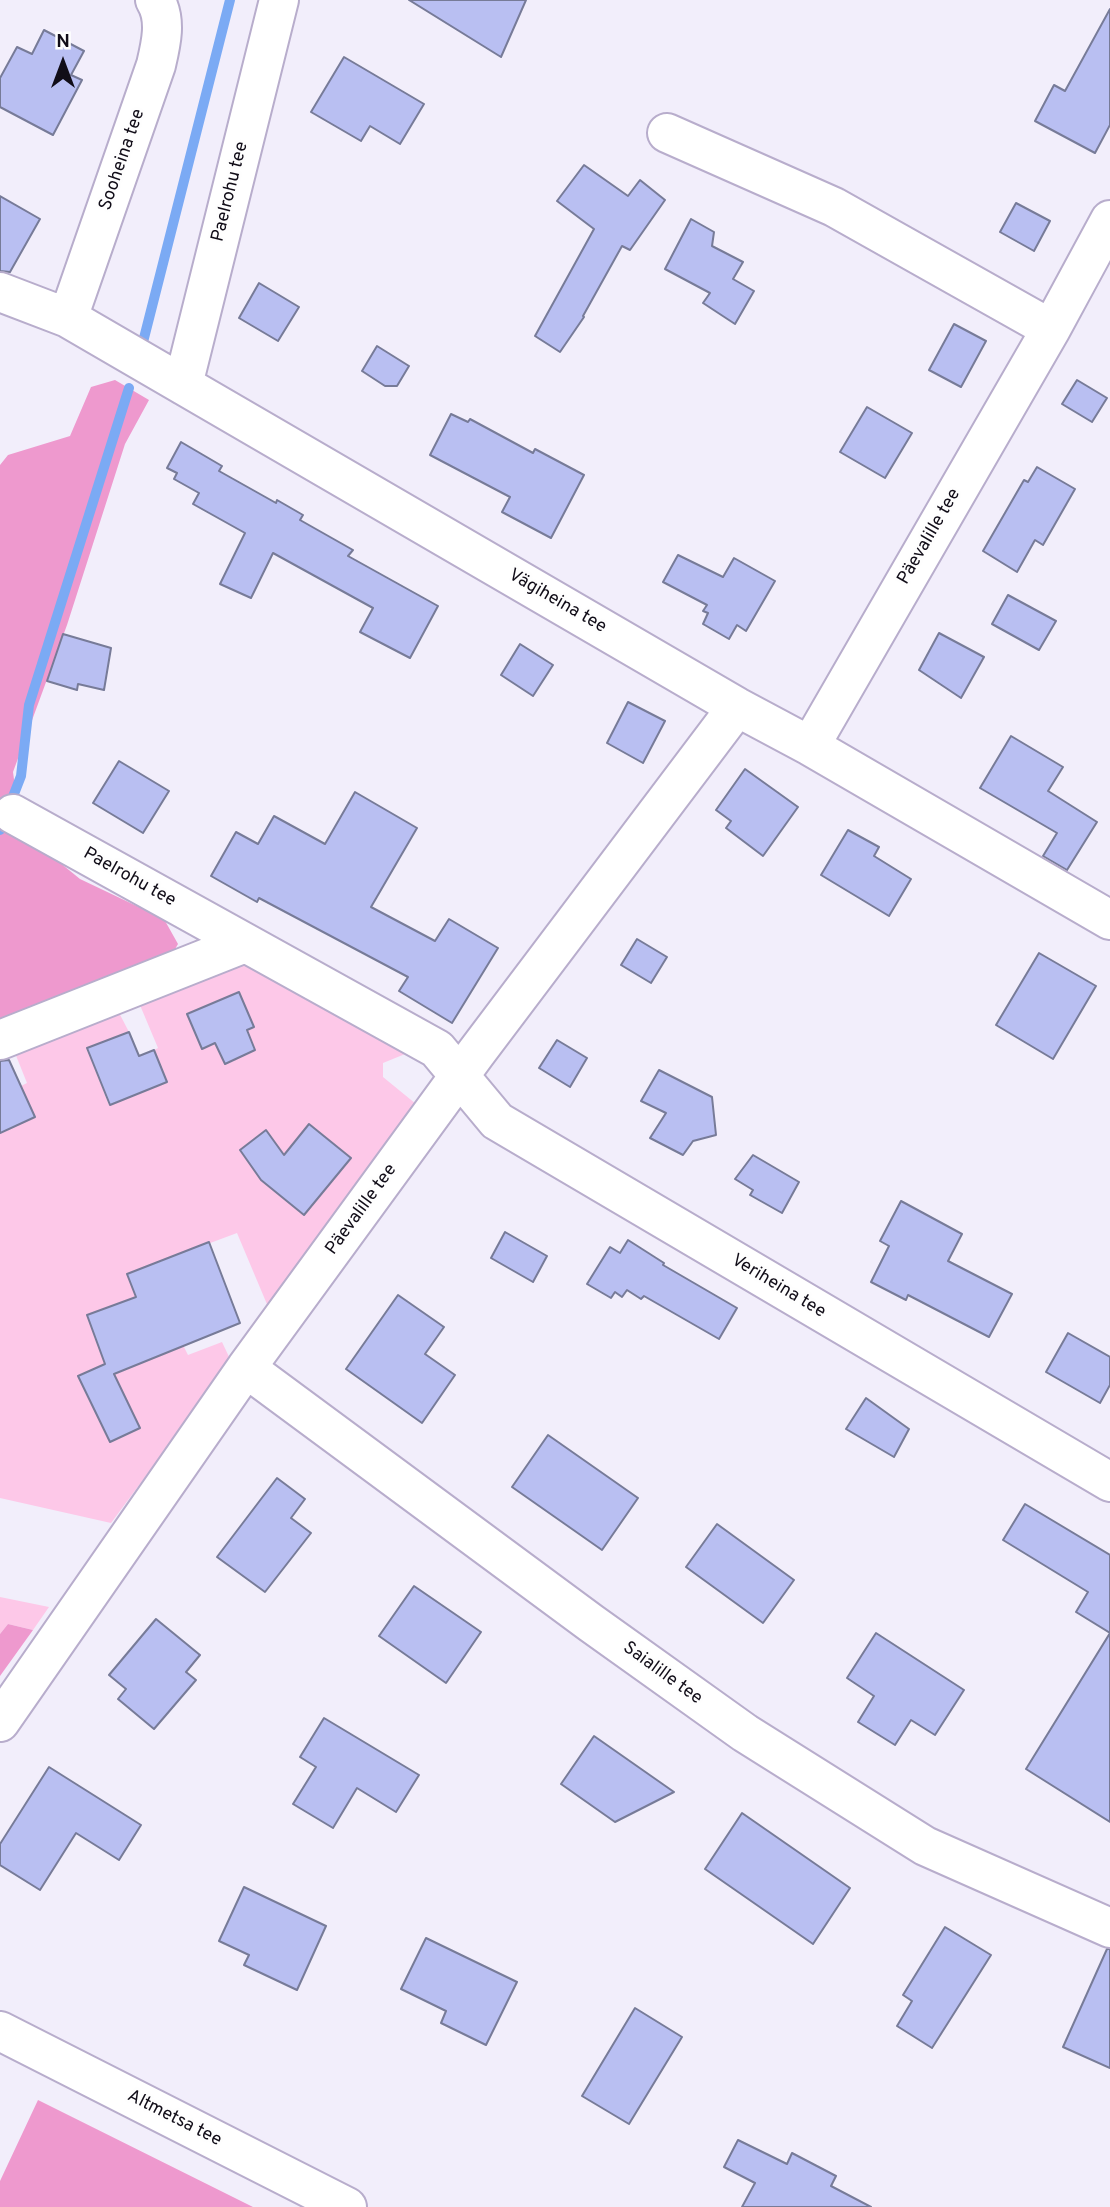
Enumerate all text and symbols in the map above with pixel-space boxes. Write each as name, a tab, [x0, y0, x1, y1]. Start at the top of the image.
north arrow	[28, 28, 98, 98]
text: N	[56, 30, 70, 54]
street label: Sooheina tee	[96, 106, 150, 214]
street label: Paelrohu tee	[208, 140, 254, 244]
street label: Päevalille tee	[894, 485, 966, 589]
street label: Vägiheina tee	[504, 565, 610, 639]
street label: Paelrohu tee	[79, 844, 179, 912]
street label: Päevalille tee	[322, 1160, 402, 1260]
street label: Veriheina tee	[727, 1250, 829, 1324]
street label: Saialille tee	[618, 1638, 706, 1710]
street label: Altmetsa tee	[123, 2086, 225, 2152]

